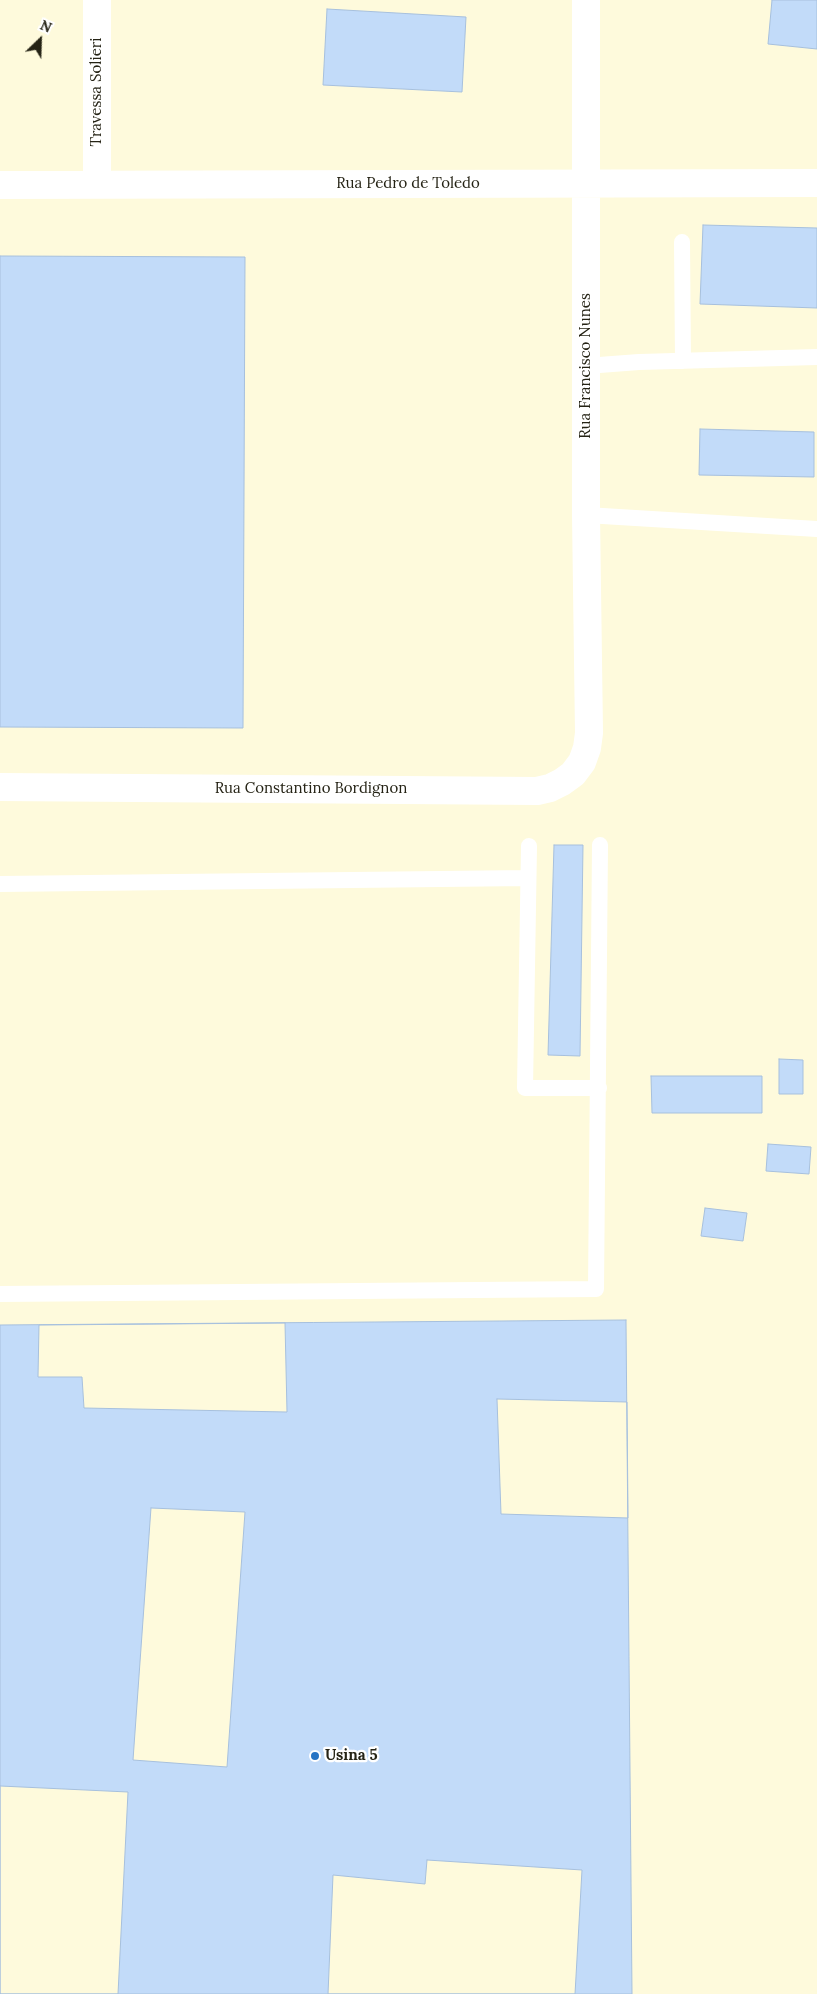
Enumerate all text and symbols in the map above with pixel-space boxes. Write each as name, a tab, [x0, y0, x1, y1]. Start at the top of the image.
north arrow	[15, 15, 65, 65]
text: N	[37, 16, 55, 37]
street label: Travessa Solieri	[88, 38, 106, 146]
street label: Rua Pedro de Toledo	[336, 175, 480, 193]
street label: Rua Francisco Nunes	[577, 293, 595, 439]
street label: Rua Constantino Bordignon	[215, 780, 407, 798]
place label: Usina 5	[325, 1747, 378, 1765]
marker: Usina 5	[309, 1750, 321, 1762]

